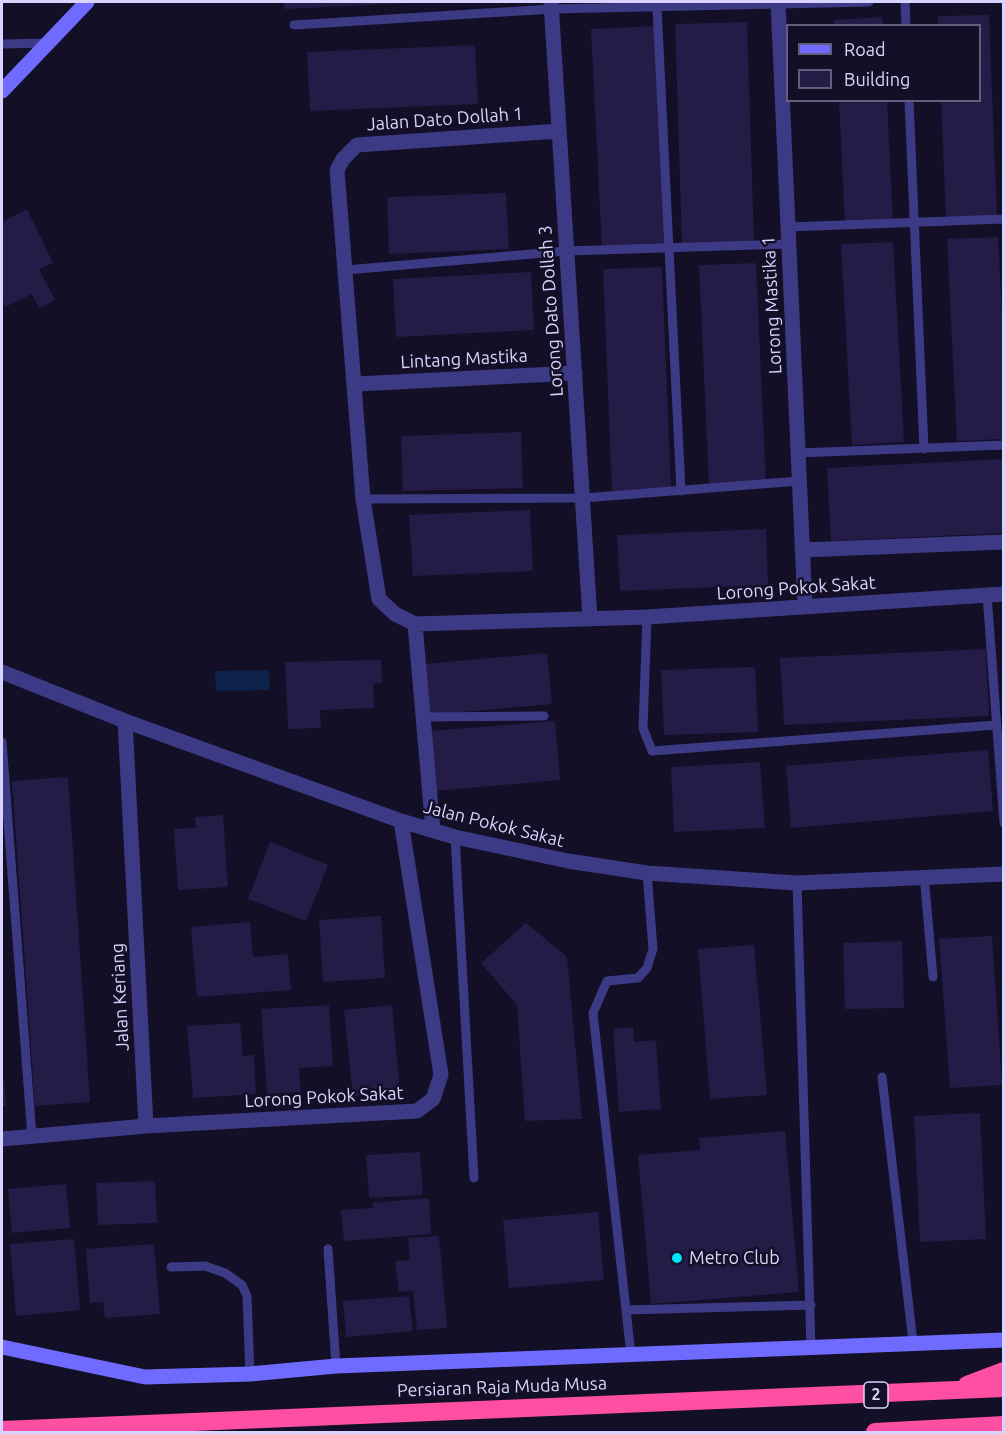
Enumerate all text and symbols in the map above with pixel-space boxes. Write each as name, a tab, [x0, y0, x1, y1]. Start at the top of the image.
legend	[786, 24, 981, 102]
text: Road	[844, 39, 886, 59]
text: Building	[844, 69, 910, 89]
street label: Jalan Dato Dollah 1	[366, 103, 524, 135]
street label: Lorong Dato Dollah 3	[534, 224, 568, 398]
street label: Lorong Mastika 1	[758, 235, 786, 375]
street label: Lintang Mastika	[400, 345, 528, 373]
street label: Lorong Pokok Sakat	[716, 572, 876, 604]
street label: Jalan Pokok Sakat	[421, 796, 567, 852]
street label: Jalan Keriang	[106, 942, 134, 1052]
street label: Lorong Pokok Sakat	[244, 1082, 404, 1112]
place label: Metro Club	[689, 1247, 780, 1269]
marker: Metro Club	[670, 1251, 684, 1265]
street label: Persiaran Raja Muda Musa	[397, 1373, 607, 1401]
road number: 2	[864, 1382, 888, 1408]

